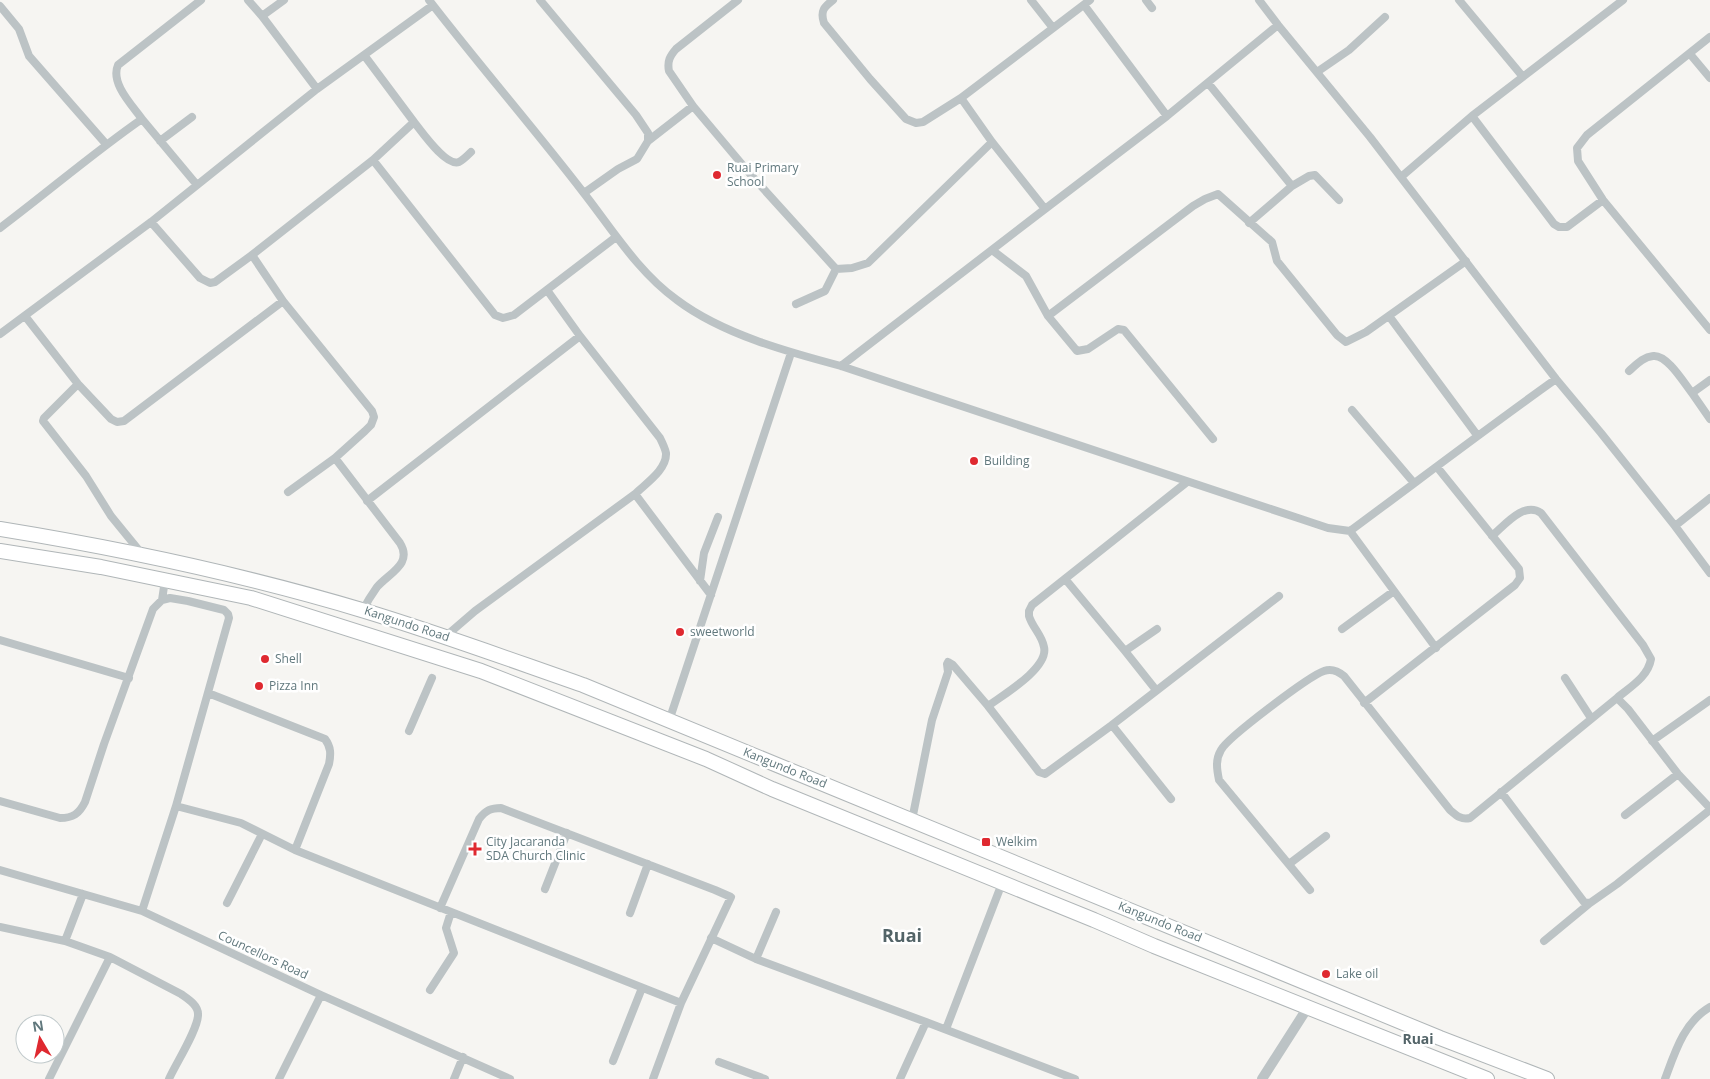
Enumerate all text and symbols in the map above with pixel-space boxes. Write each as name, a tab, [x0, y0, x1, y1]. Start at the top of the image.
place label: Ruai Primary School	[727, 159, 799, 190]
marker: Ruai Primary School	[711, 169, 723, 181]
place label: Building	[984, 452, 1030, 469]
marker: Building	[968, 455, 980, 467]
street label: Kangundo Road	[362, 602, 452, 645]
place label: sweetworld	[690, 623, 755, 640]
marker: sweetworld	[674, 626, 686, 638]
place label: Shell	[275, 650, 302, 667]
marker: Shell	[259, 653, 271, 665]
place label: Pizza Inn	[269, 677, 318, 694]
marker: Pizza Inn	[253, 680, 265, 692]
street label: Kangundo Road	[741, 743, 830, 792]
place label: City Jacaranda SDA Church Clinic	[486, 833, 585, 864]
place label: Welkim	[996, 833, 1037, 850]
marker: Welkim	[980, 836, 992, 848]
marker: City Jacaranda SDA Church Clinic	[468, 842, 482, 856]
street label: Kangundo Road	[1116, 897, 1205, 946]
district label: Ruai	[882, 923, 922, 947]
street label: Councellors Road	[215, 926, 311, 983]
place label: Lake oil	[1336, 965, 1378, 982]
marker: Lake oil	[1320, 968, 1332, 980]
north arrow	[15, 1014, 65, 1064]
text: N	[31, 1015, 45, 1036]
district label: Ruai	[1402, 1029, 1434, 1048]

